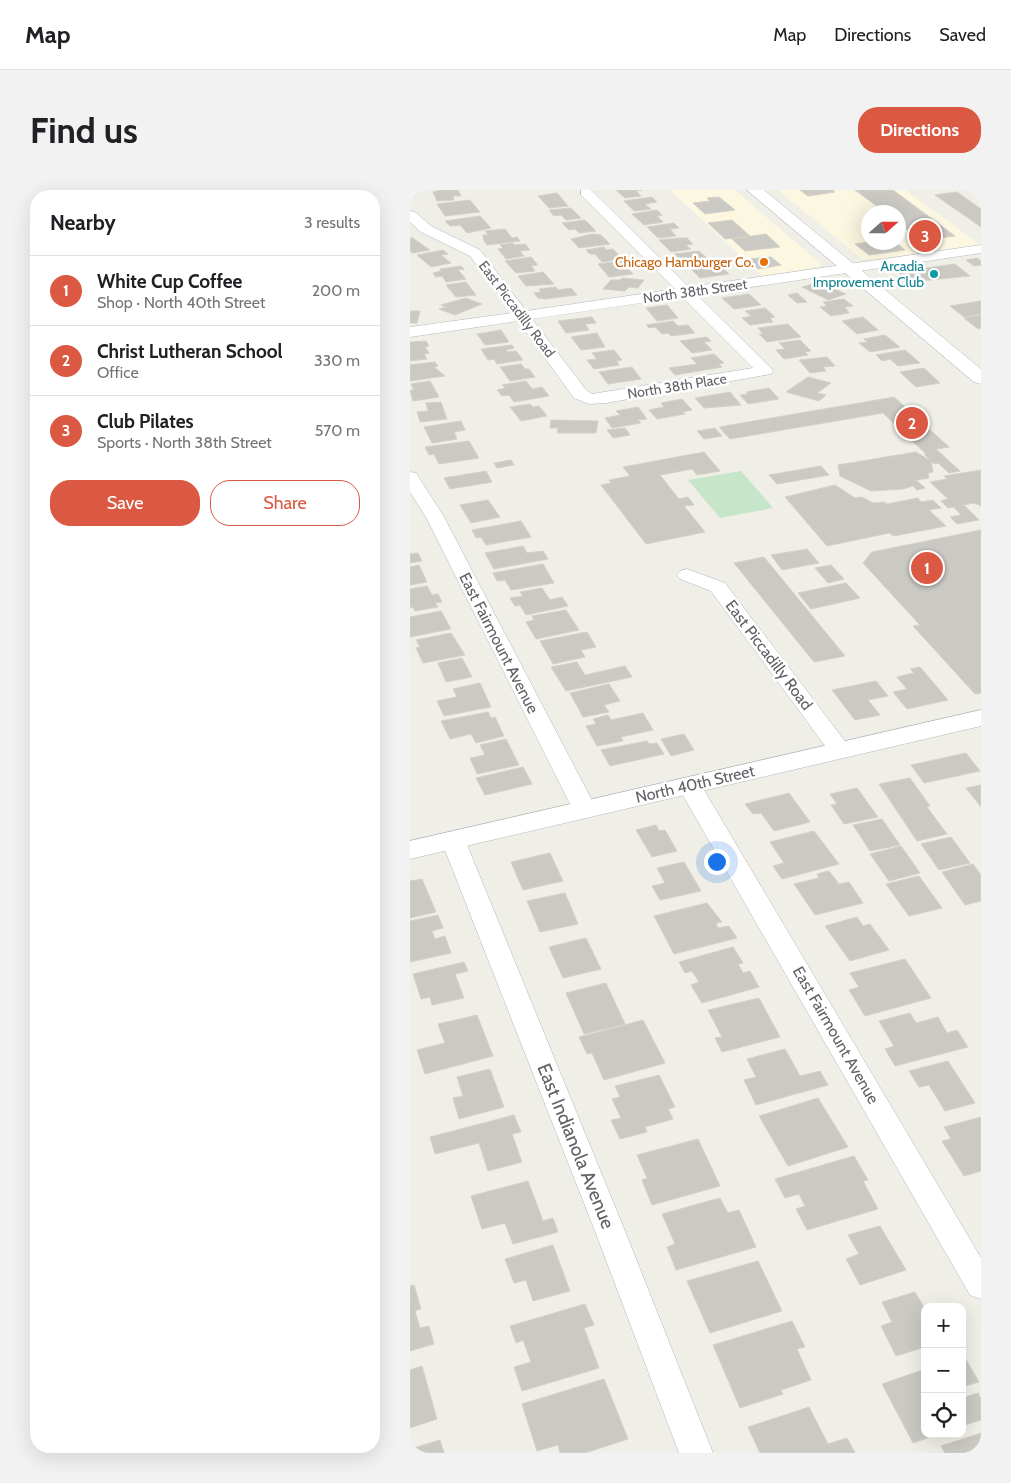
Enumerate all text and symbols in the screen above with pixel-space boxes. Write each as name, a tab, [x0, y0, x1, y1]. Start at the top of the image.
text: Map	[25, 20, 71, 49]
text: Map	[773, 24, 806, 46]
text: Directions	[834, 24, 911, 46]
text: Saved	[939, 24, 986, 46]
button: Directions	[858, 107, 981, 153]
text: Find us	[30, 109, 138, 152]
north arrow	[861, 205, 906, 250]
text: Nearby	[50, 210, 116, 235]
text: 3 results	[304, 213, 360, 232]
pin: 3	[909, 217, 941, 255]
place label: Chicago Hamburger Co.	[615, 253, 754, 271]
marker: Chicago Hamburger Co.	[758, 256, 770, 268]
street label: East Piccadilly Road	[475, 257, 559, 361]
place label: Arcadia Improvement Club	[813, 257, 924, 291]
marker: Arcadia Improvement Club	[928, 268, 940, 280]
text: White Cup Coffee	[97, 270, 242, 293]
street label: North 38th Street	[642, 275, 748, 307]
text: 1	[63, 281, 69, 300]
text: 200 m	[312, 281, 360, 300]
text: Shop · North 40th Street	[97, 293, 265, 312]
text: Christ Lutheran School	[97, 340, 283, 363]
text: 2	[62, 351, 70, 370]
text: 330 m	[314, 351, 360, 370]
text: Office	[97, 363, 139, 382]
street label: North 38th Place	[626, 369, 728, 403]
pin: 2	[896, 404, 928, 442]
text: Club Pilates	[97, 410, 194, 433]
text: 3	[62, 421, 70, 440]
text: 570 m	[315, 421, 360, 440]
text: Sports · North 38th Street	[97, 433, 272, 452]
button: Save	[50, 480, 200, 526]
button: Share	[210, 480, 360, 526]
pin: 1	[911, 549, 943, 587]
street label: East Fairmount Avenue	[455, 569, 543, 717]
street label: East Piccadilly Road	[721, 596, 817, 714]
street label: North 40th Street	[634, 761, 757, 807]
your location	[704, 849, 730, 875]
street label: East Fairmount Avenue	[789, 963, 883, 1107]
street label: East Indianola Avenue	[532, 1060, 620, 1232]
map controls	[921, 1303, 966, 1438]
button: +	[921, 1303, 966, 1348]
button: −	[921, 1348, 966, 1393]
button: locate	[921, 1393, 966, 1438]

